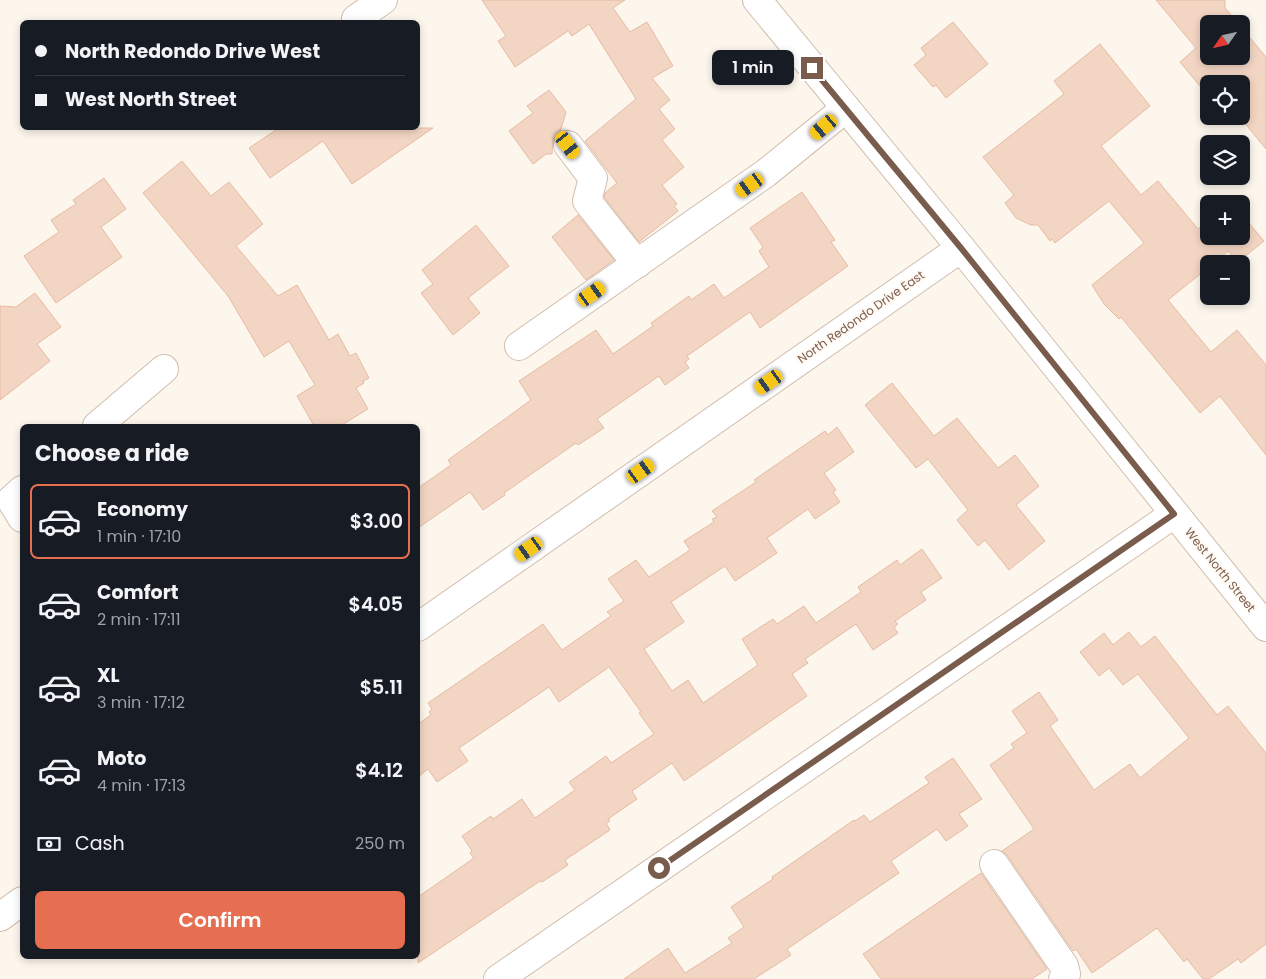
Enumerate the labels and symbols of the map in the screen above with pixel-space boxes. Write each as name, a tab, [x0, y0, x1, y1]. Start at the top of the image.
north arrow	[1200, 15, 1250, 65]
callout: 1 min	[712, 50, 794, 86]
route end	[801, 57, 823, 79]
car	[807, 112, 840, 142]
car	[552, 129, 583, 161]
car	[733, 170, 766, 200]
street label: North Redondo Drive East	[794, 266, 928, 367]
car	[575, 279, 608, 309]
car	[752, 367, 785, 397]
car	[624, 456, 657, 486]
street label: West North Street	[1181, 524, 1260, 615]
car	[512, 534, 545, 564]
route start	[648, 857, 670, 879]

